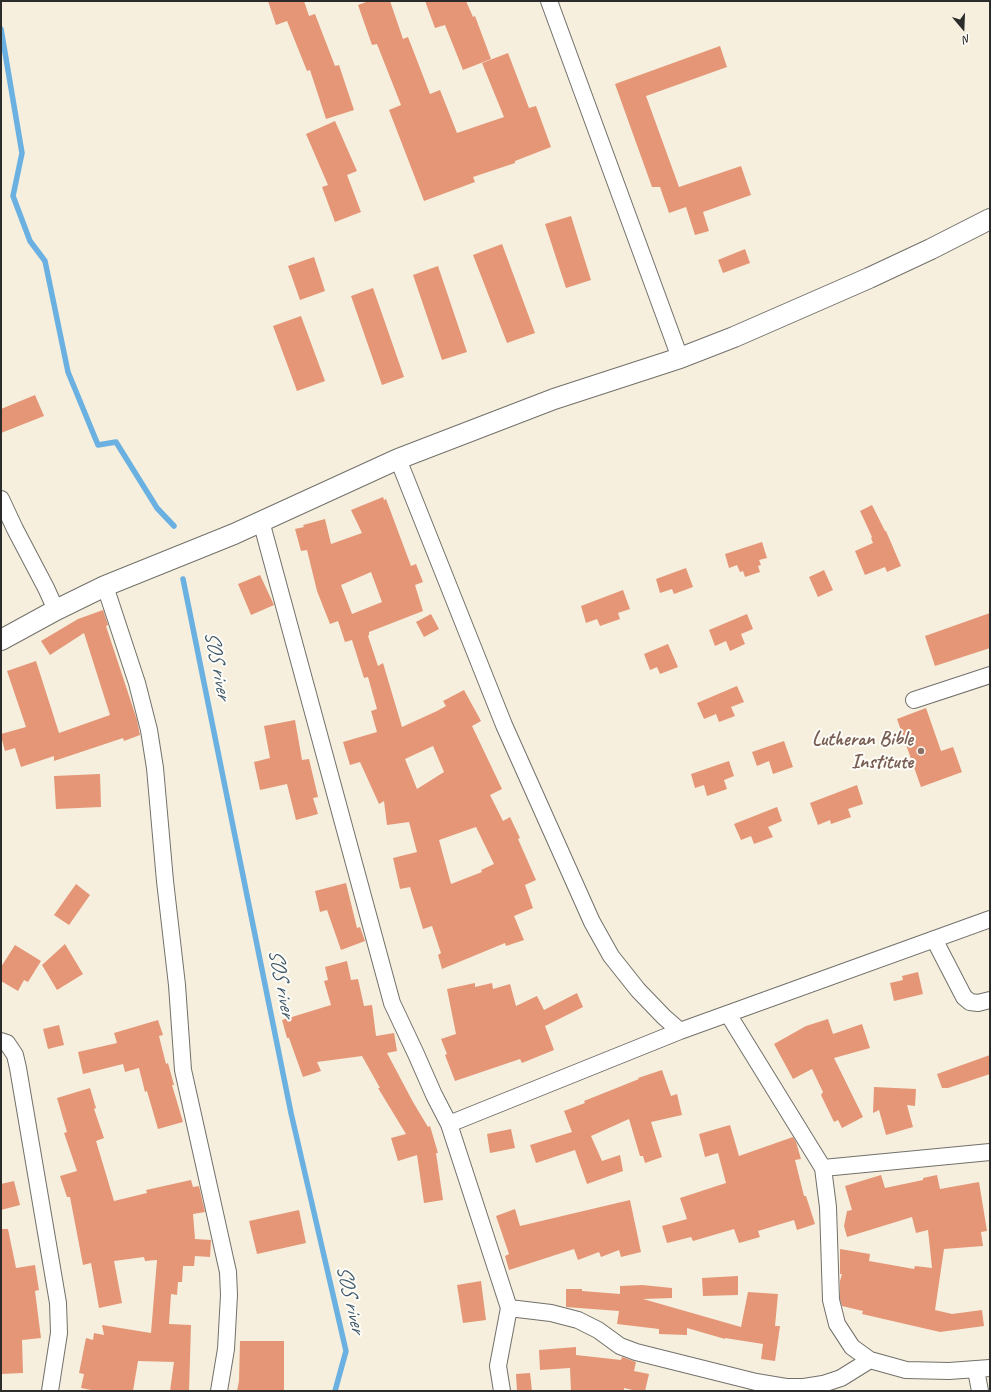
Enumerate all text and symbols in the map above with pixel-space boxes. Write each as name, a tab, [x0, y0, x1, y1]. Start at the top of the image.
north arrow	[943, 8, 983, 48]
text: N	[961, 32, 972, 47]
water label: SOS river	[198, 629, 236, 701]
place label: Lutheran Bible Institute	[812, 728, 913, 775]
marker: Lutheran Bible Institute	[916, 746, 926, 756]
water label: SOS river	[262, 947, 300, 1019]
water label: SOS river	[330, 1263, 370, 1335]

